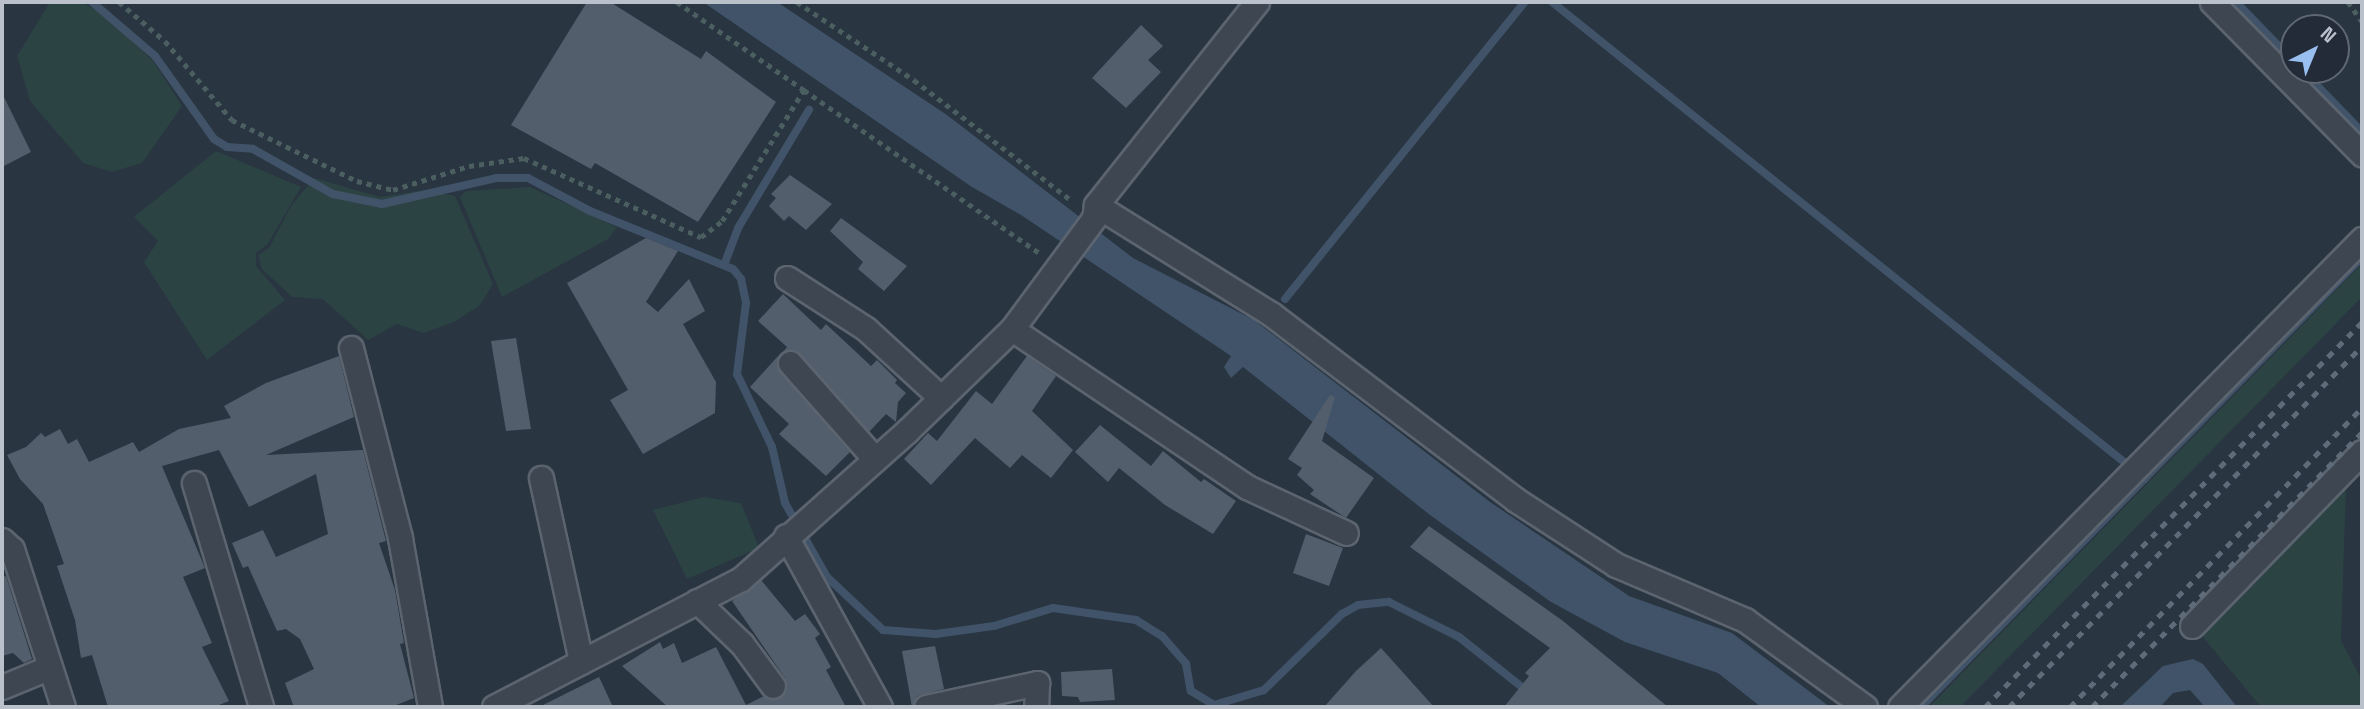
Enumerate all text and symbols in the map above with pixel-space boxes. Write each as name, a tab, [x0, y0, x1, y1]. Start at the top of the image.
north arrow	[2280, 14, 2350, 84]
text: N	[2315, 21, 2341, 48]

